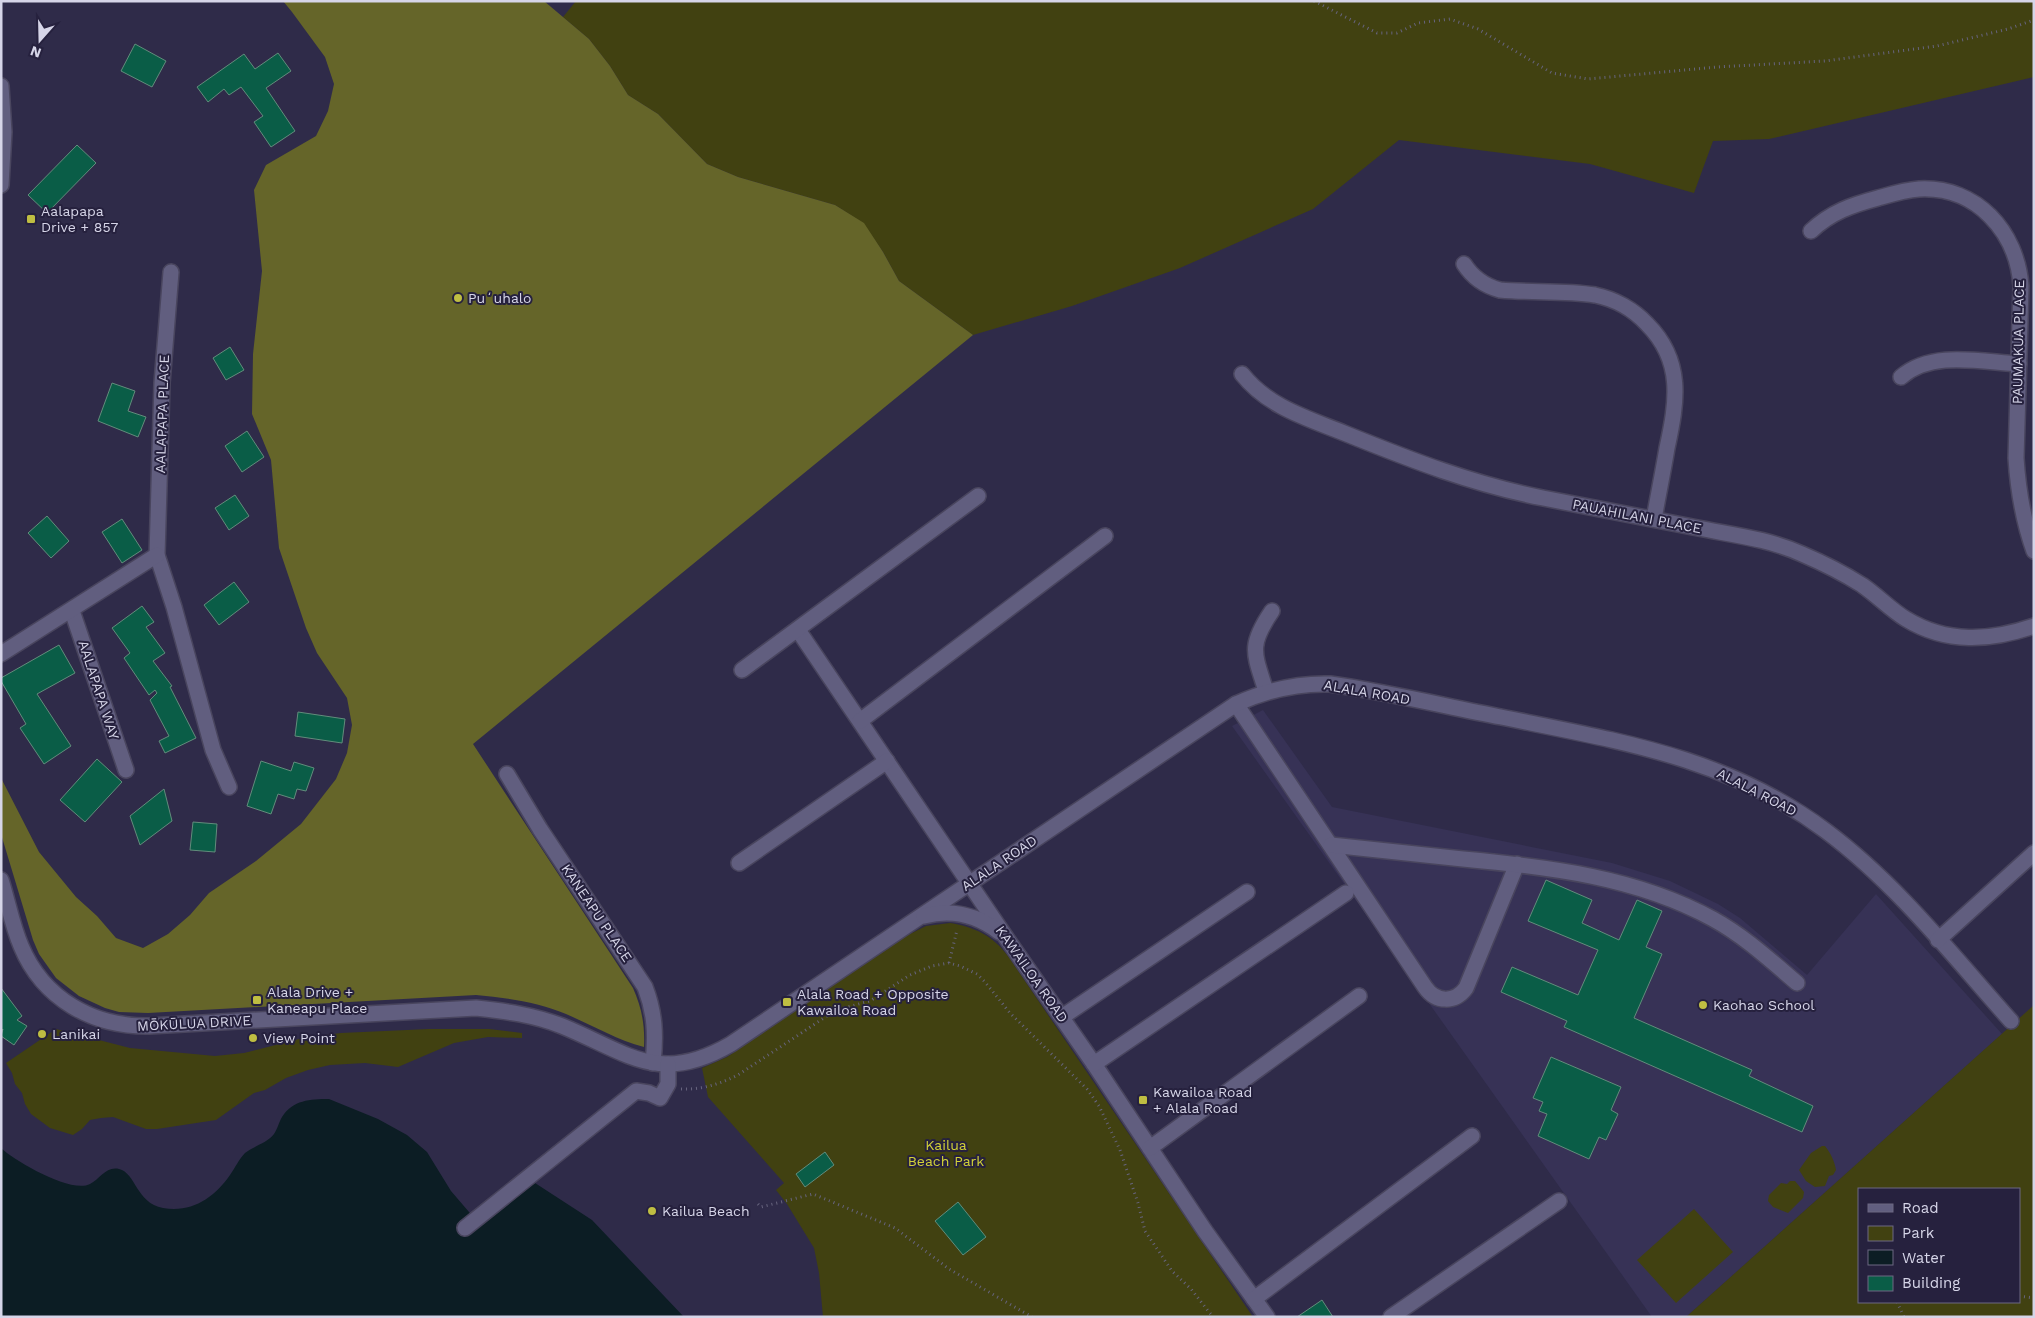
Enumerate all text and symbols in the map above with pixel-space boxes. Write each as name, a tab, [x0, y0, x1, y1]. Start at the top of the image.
north arrow	[15, 15, 65, 65]
text: N	[28, 43, 43, 62]
place label: Aalapapa Drive + 857	[41, 203, 119, 235]
marker: Aalapapa Drive + 857	[25, 213, 37, 225]
street label: PAUMAKUA PLACE	[2009, 280, 2027, 404]
place label: Puʻuhalo	[468, 290, 532, 306]
marker: Puʻuhalo	[452, 292, 464, 304]
street label: AALAPAPA PLACE	[152, 354, 172, 474]
street label: PAUAHILANI PLACE	[1571, 496, 1703, 536]
street label: AALAPAPA WAY	[75, 638, 123, 742]
street label: ALALA ROAD	[1323, 677, 1411, 707]
street label: ALALA ROAD	[1714, 765, 1800, 819]
street label: ALALA ROAD	[958, 832, 1040, 894]
street label: KANEAPU PLACE	[558, 861, 636, 965]
street label: KAWAILOA ROAD	[993, 922, 1071, 1026]
place label: Alala Drive + Kaneapu Place	[267, 984, 367, 1016]
place label: Alala Road + Opposite Kawailoa Road	[797, 986, 949, 1018]
marker: Alala Drive + Kaneapu Place	[251, 994, 263, 1006]
marker: Alala Road + Opposite Kawailoa Road	[781, 996, 793, 1008]
place label: Kaohao School	[1713, 997, 1815, 1013]
marker: Kaohao School	[1697, 999, 1709, 1011]
street label: MŌKŪLUA DRIVE	[137, 1012, 252, 1034]
place label: Lanikai	[52, 1026, 100, 1042]
marker: Lanikai	[36, 1028, 48, 1040]
place label: View Point	[263, 1030, 335, 1046]
marker: View Point	[247, 1032, 259, 1044]
place label: Kawailoa Road + Alala Road	[1153, 1084, 1252, 1116]
marker: Kawailoa Road + Alala Road	[1137, 1094, 1149, 1106]
park label: Kailua Beach Park	[908, 1137, 984, 1169]
legend	[1858, 1188, 2020, 1303]
text: Road	[1902, 1199, 1939, 1217]
place label: Kailua Beach	[662, 1203, 750, 1219]
marker: Kailua Beach	[646, 1205, 658, 1217]
text: Park	[1902, 1224, 1935, 1242]
text: Water	[1902, 1249, 1945, 1267]
text: Building	[1902, 1274, 1960, 1292]

